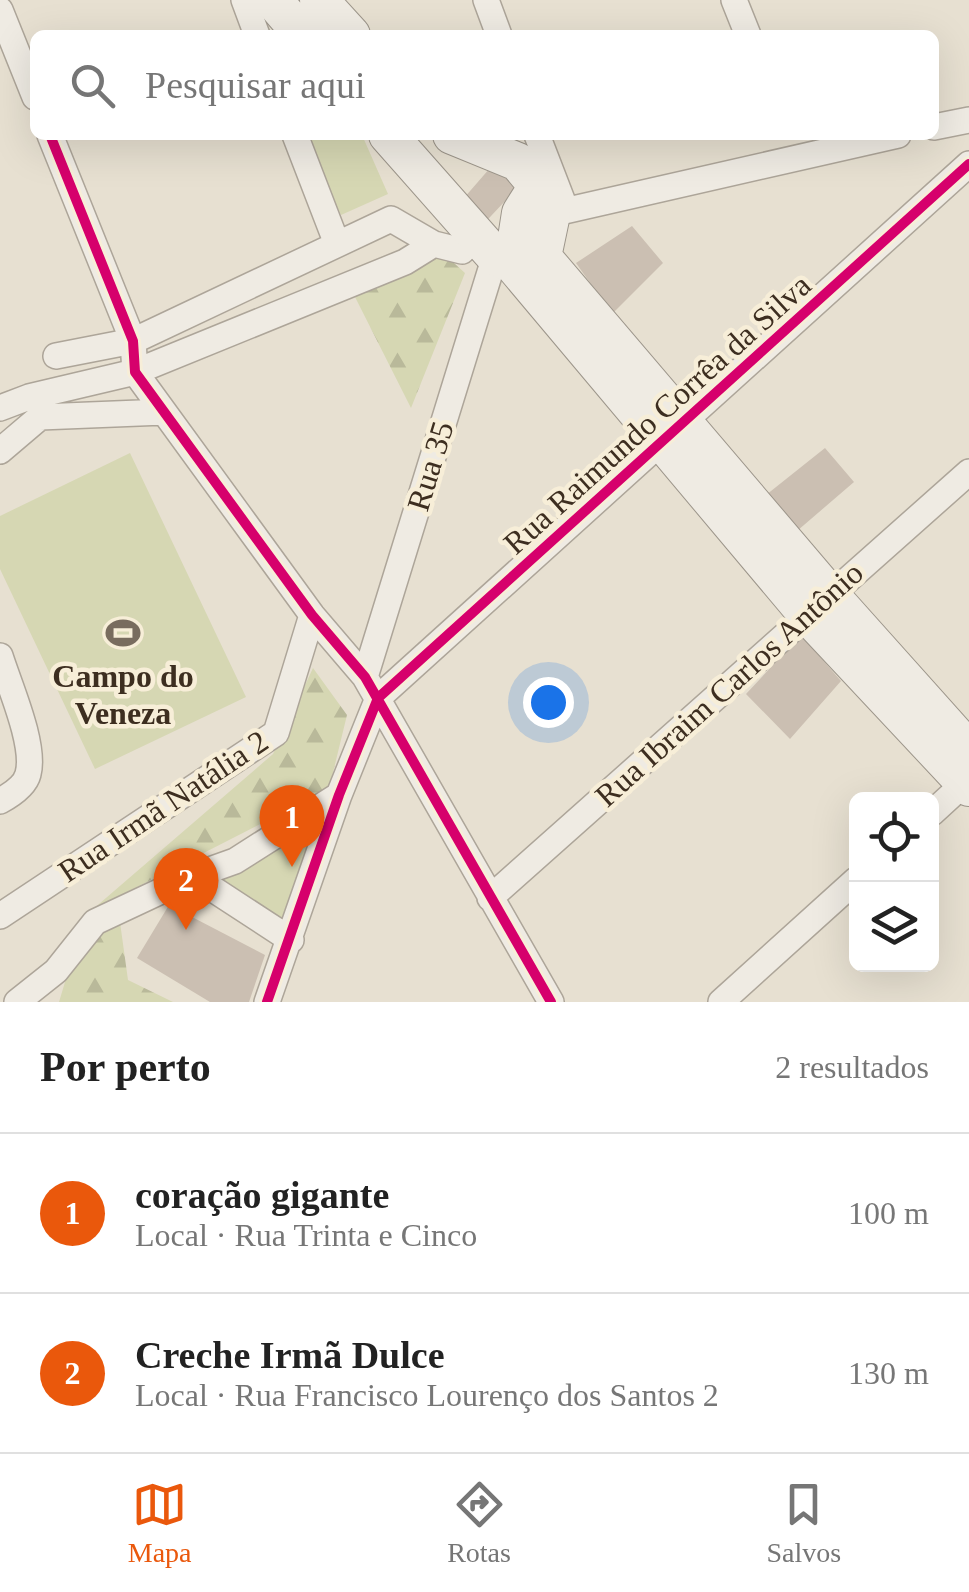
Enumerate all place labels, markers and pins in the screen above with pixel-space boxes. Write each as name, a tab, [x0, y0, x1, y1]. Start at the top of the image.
sports icon: Campo do Veneza	[104, 614, 142, 652]
place label: Campo do Veneza	[52, 658, 194, 731]
pin: 1	[260, 784, 324, 867]
pin: 2	[154, 848, 218, 930]

